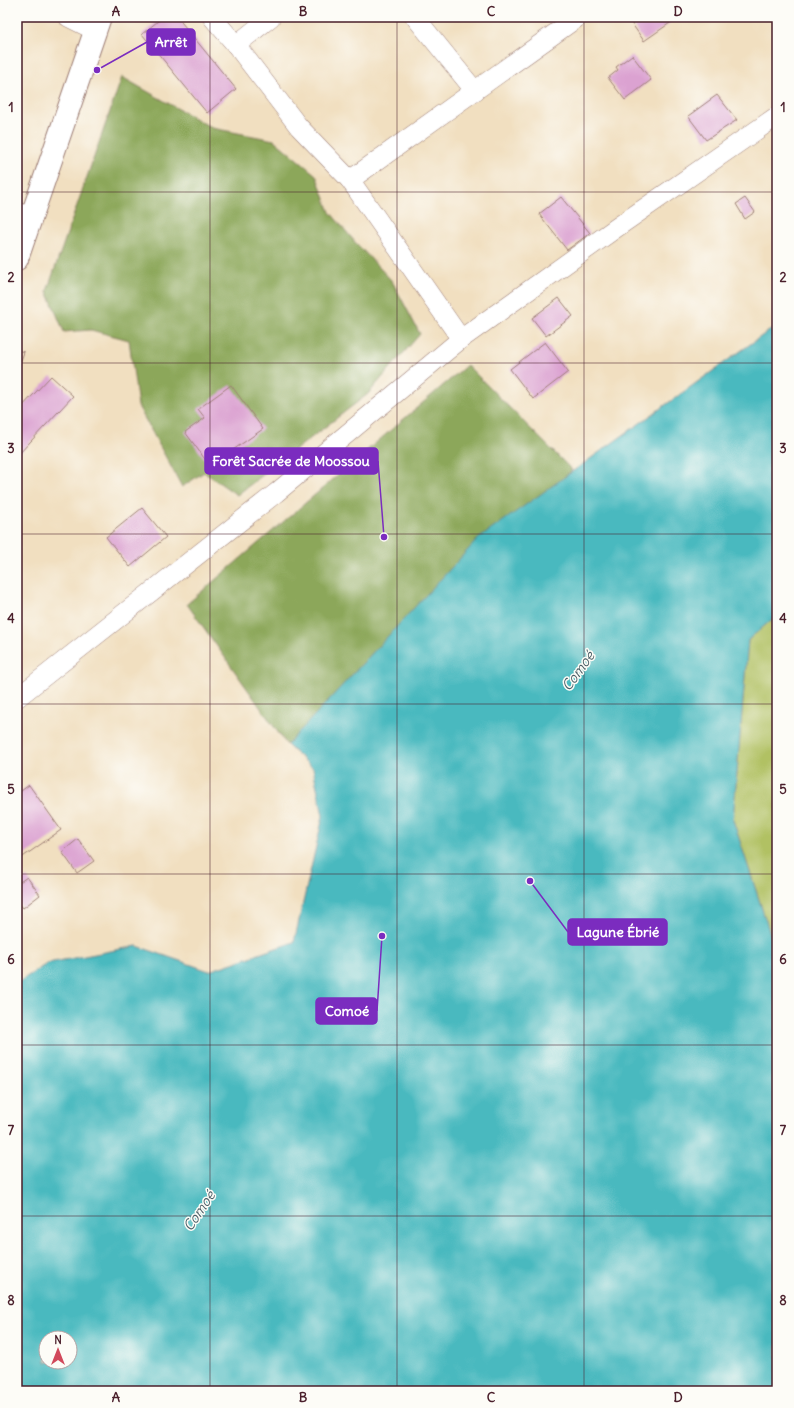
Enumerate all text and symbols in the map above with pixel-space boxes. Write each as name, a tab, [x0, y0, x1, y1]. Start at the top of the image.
text: A	[112, 3, 121, 20]
text: B	[299, 3, 308, 20]
text: C	[487, 3, 496, 20]
text: D	[673, 3, 683, 20]
callout: Arrêt	[147, 29, 195, 55]
text: Arrêt	[155, 33, 187, 51]
text: 1	[8, 99, 14, 116]
text: 1	[780, 99, 786, 116]
text: 2	[7, 269, 15, 286]
text: 2	[779, 269, 787, 286]
text: 3	[7, 440, 15, 457]
text: 3	[779, 440, 787, 457]
callout: Forêt Sacrée de Moossou	[205, 448, 378, 474]
text: Forêt Sacrée de Moossou	[212, 452, 370, 470]
text: 4	[7, 610, 15, 627]
text: 4	[779, 610, 787, 627]
water label: Comoé	[558, 646, 599, 694]
text: 5	[7, 781, 15, 798]
text: 5	[779, 781, 787, 798]
callout: Lagune Ébrié	[568, 919, 667, 945]
text: Lagune Ébrié	[577, 923, 660, 941]
text: 6	[7, 951, 15, 968]
text: 6	[779, 951, 787, 968]
callout: Comoé	[316, 998, 377, 1024]
text: Comoé	[325, 1002, 370, 1020]
text: 7	[8, 1122, 15, 1139]
text: 7	[780, 1122, 787, 1139]
water label: Comoé	[179, 1186, 220, 1235]
text: 8	[7, 1292, 15, 1309]
text: 8	[779, 1292, 787, 1309]
north arrow	[38, 1330, 78, 1370]
text: N	[54, 1333, 62, 1347]
text: A	[112, 1389, 121, 1406]
text: B	[299, 1389, 308, 1406]
text: C	[487, 1389, 496, 1406]
text: D	[673, 1389, 683, 1406]

